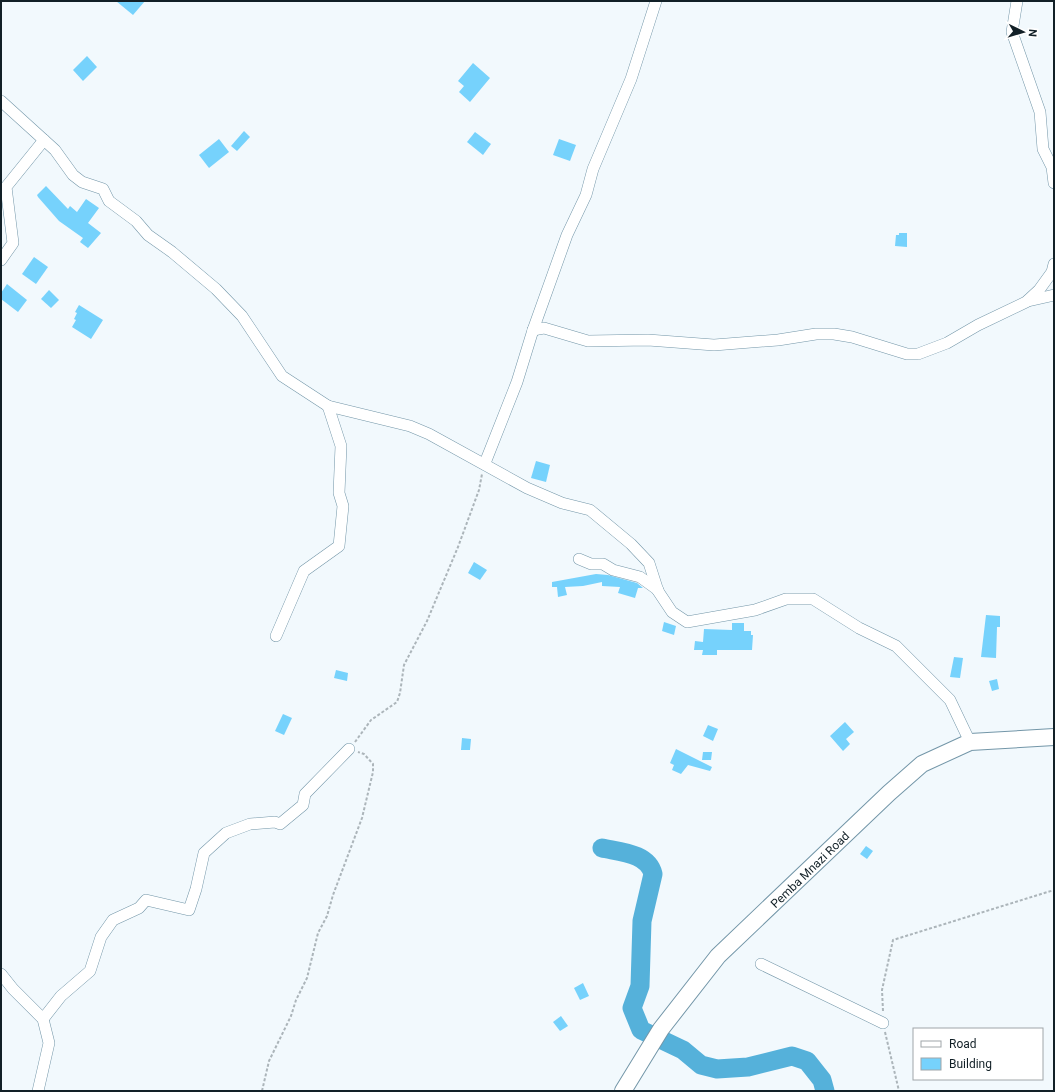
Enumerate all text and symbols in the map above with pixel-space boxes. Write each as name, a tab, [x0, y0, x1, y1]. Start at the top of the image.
north arrow	[1003, 12, 1043, 52]
text: N	[1026, 28, 1039, 37]
street label: Pemba Mnazi Road	[768, 829, 852, 911]
legend	[913, 1028, 1043, 1080]
text: Road	[949, 1037, 977, 1051]
text: Building	[949, 1057, 992, 1071]

